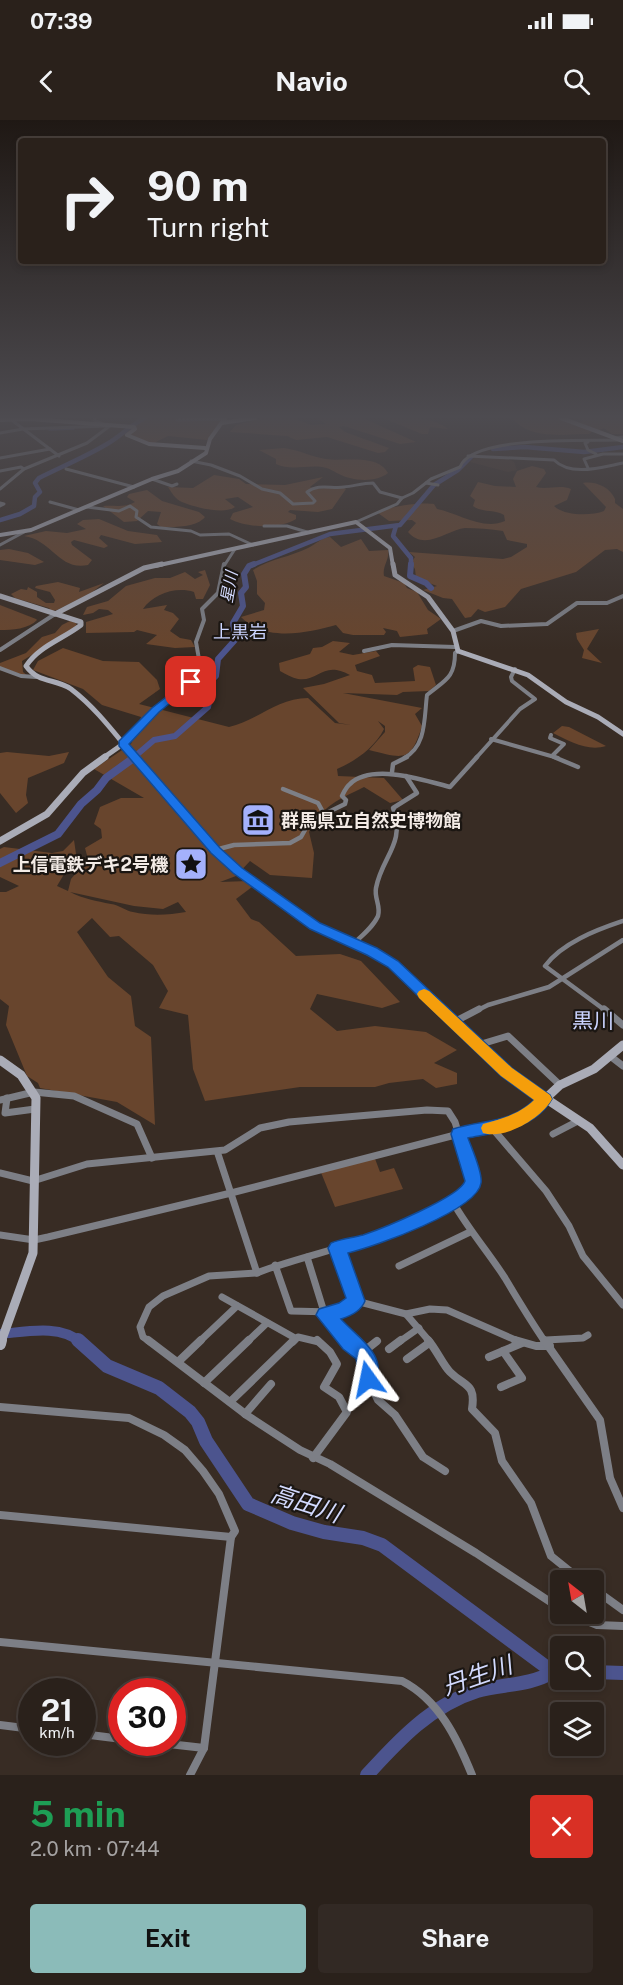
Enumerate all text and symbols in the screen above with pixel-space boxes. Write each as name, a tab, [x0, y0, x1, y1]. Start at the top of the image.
text: 07:39	[30, 8, 93, 34]
icon: back	[30, 65, 63, 98]
text: Navio	[275, 65, 348, 97]
icon: search	[560, 65, 593, 98]
text: 90 m	[147, 161, 249, 210]
icon: right	[48, 162, 126, 240]
text: Turn right	[147, 211, 270, 243]
water label: 星川	[217, 568, 241, 604]
district label: 上黒岩	[213, 621, 267, 642]
pin	[165, 656, 216, 707]
icon: arrive	[174, 665, 207, 698]
museum icon: 群馬県立自然史博物館	[240, 802, 276, 838]
place label: 群馬県立自然史博物館	[281, 810, 461, 831]
place icon: 上信電鉄デキ2号機	[173, 846, 209, 882]
place label: 上信電鉄デキ2号機	[13, 854, 169, 875]
district label: 黒川	[572, 1008, 614, 1033]
position arrow	[336, 1347, 400, 1411]
water label: 高田川	[267, 1479, 347, 1528]
north arrow	[550, 1570, 604, 1624]
map controls	[550, 1570, 604, 1756]
button: search	[550, 1636, 604, 1690]
water label: 丹生川	[438, 1649, 518, 1700]
speed limit sign: 30	[108, 1678, 186, 1756]
text: 21	[41, 1692, 73, 1728]
button: layers	[550, 1702, 604, 1756]
text: km/h	[39, 1724, 75, 1741]
text: 5 min	[30, 1793, 126, 1835]
button: close	[530, 1795, 593, 1858]
text: 2.0 km · 07:44	[30, 1837, 160, 1861]
button: Exit	[30, 1904, 306, 1973]
button: Share	[318, 1904, 593, 1973]

